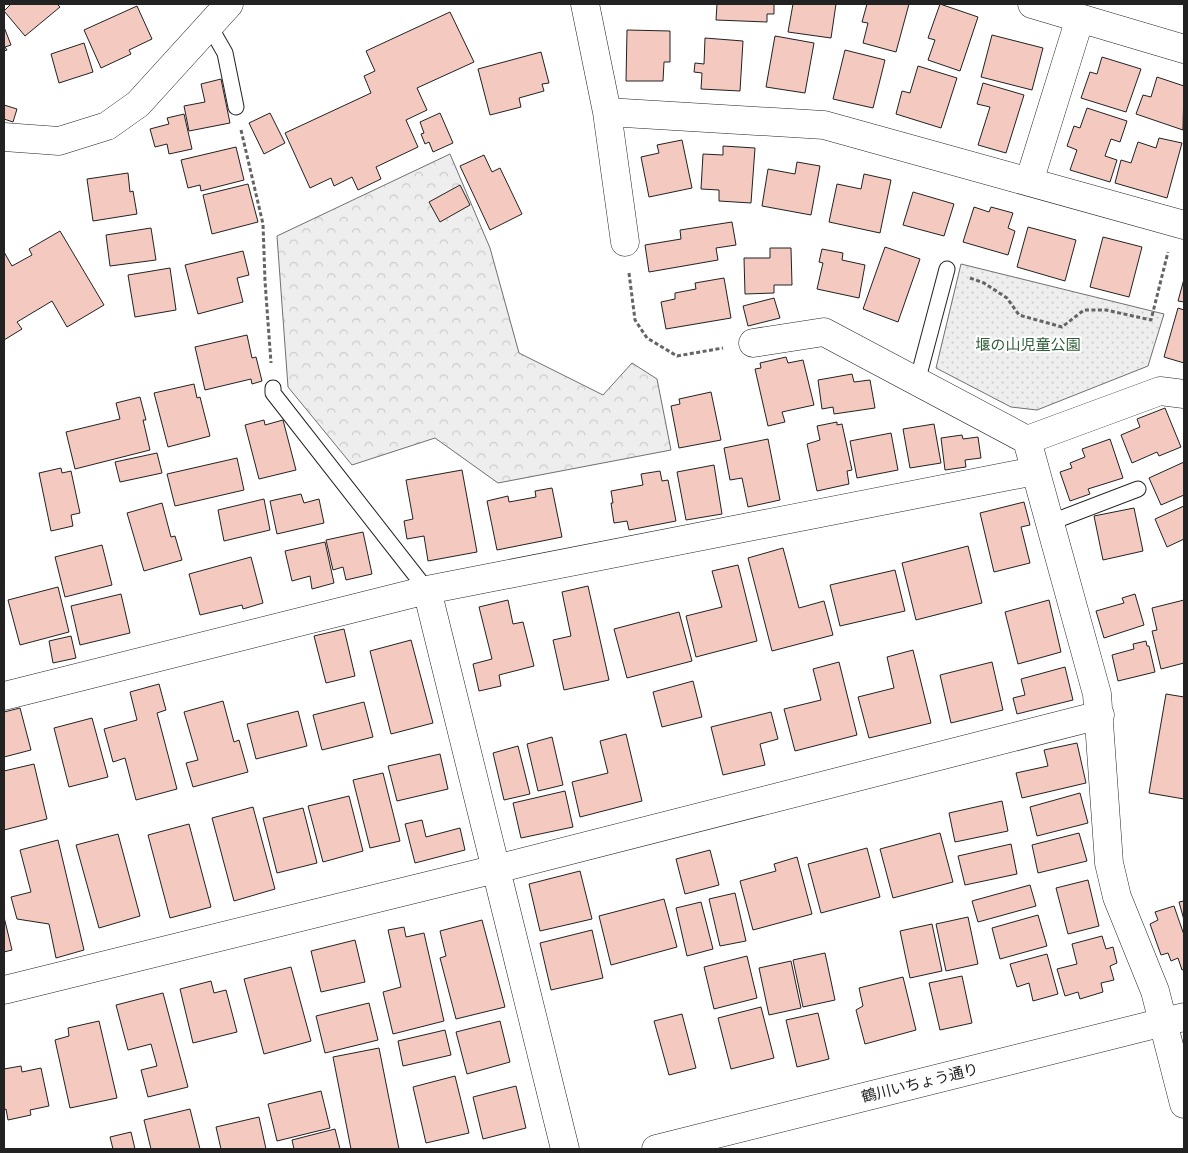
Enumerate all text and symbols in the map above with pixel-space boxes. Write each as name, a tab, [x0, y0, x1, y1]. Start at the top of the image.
park label: 堰の山児童公園	[975, 336, 1081, 354]
street label: 鶴川いちょう通り	[860, 1060, 980, 1106]

